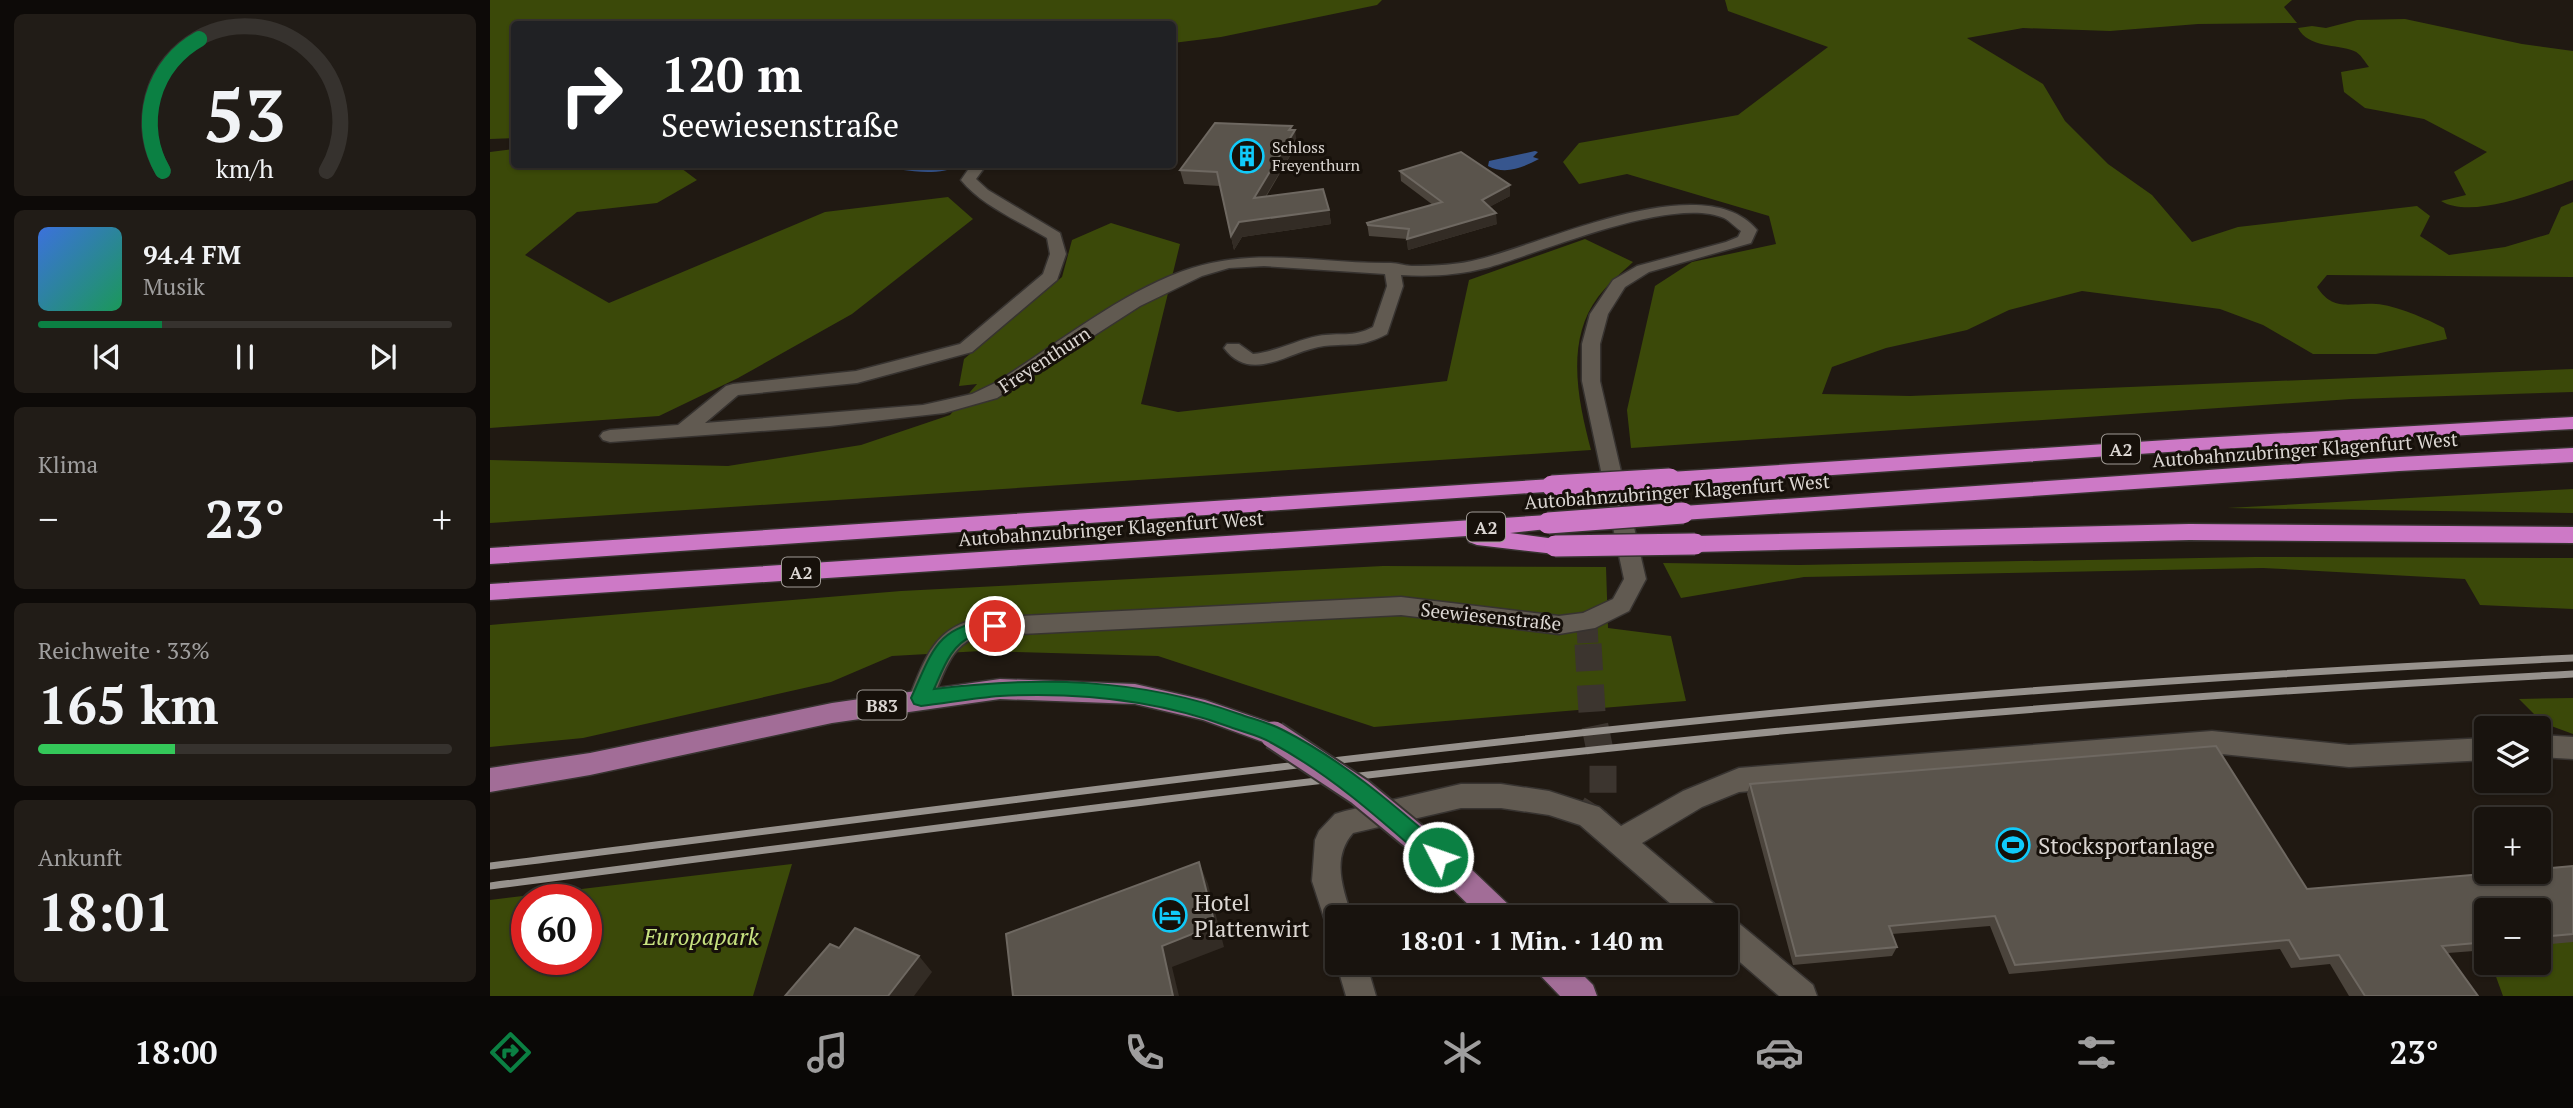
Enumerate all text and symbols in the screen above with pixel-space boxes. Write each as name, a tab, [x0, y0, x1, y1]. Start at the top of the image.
text: 120 m	[661, 41, 803, 106]
icon: right	[546, 49, 637, 140]
text: 53	[204, 66, 286, 163]
text: Seewiesenstraße	[661, 104, 899, 146]
place label: Schloss Freyenthurn	[1272, 136, 1361, 176]
building icon: Schloss Freyenthurn	[1228, 137, 1266, 175]
text: km/h	[216, 152, 274, 185]
text: 94.4 FM	[143, 237, 241, 271]
text: Musik	[143, 271, 205, 302]
street label: Freyenthurn	[993, 320, 1095, 398]
icon: previous	[88, 338, 126, 376]
icon: pause	[226, 338, 264, 376]
icon: next	[364, 338, 402, 376]
street label: Autobahnzubringer Klagenfurt West	[2151, 426, 2459, 472]
road number: A2	[2102, 434, 2140, 463]
text: Klima	[38, 449, 98, 480]
street label: Autobahnzubringer Klagenfurt West	[1523, 468, 1831, 514]
text: 23°	[205, 484, 285, 553]
text: −	[38, 494, 58, 544]
text: +	[432, 494, 452, 544]
street label: Autobahnzubringer Klagenfurt West	[957, 505, 1265, 551]
road number: A2	[1467, 512, 1505, 542]
road number: A2	[782, 558, 820, 586]
pin	[965, 596, 1025, 656]
street label: Seewiesenstraße	[1419, 596, 1563, 636]
icon: arrive	[976, 607, 1014, 645]
text: Reichweite · 33%	[38, 635, 210, 666]
text: 165 km	[38, 670, 219, 739]
road number: B83	[858, 690, 906, 720]
map controls	[2474, 716, 2551, 975]
button: layers	[2474, 716, 2551, 793]
button: +	[2474, 807, 2551, 884]
position arrow	[1401, 820, 1475, 894]
sports icon: Stocksportanlage	[1994, 826, 2032, 864]
place label: Stocksportanlage	[2038, 830, 2215, 861]
text: Ankunft	[38, 842, 122, 873]
text: 18:01	[38, 877, 173, 946]
speed limit sign: 60	[511, 884, 602, 975]
place label: Hotel Plattenwirt	[1194, 887, 1310, 944]
hotel icon: Hotel Plattenwirt	[1151, 896, 1189, 934]
button: −	[2474, 898, 2551, 975]
park label: Europapark	[642, 921, 760, 952]
text: 18:01 · 1 Min. · 140 m	[1399, 923, 1664, 957]
icon: directions	[486, 1028, 535, 1077]
icon: music	[803, 1028, 852, 1077]
icon: phone	[1120, 1028, 1169, 1077]
icon: climate	[1438, 1028, 1487, 1077]
icon: car	[1755, 1028, 1804, 1077]
icon: filters	[2072, 1028, 2121, 1077]
text: 18:00	[134, 1031, 217, 1073]
text: 23°	[2389, 1031, 2439, 1073]

